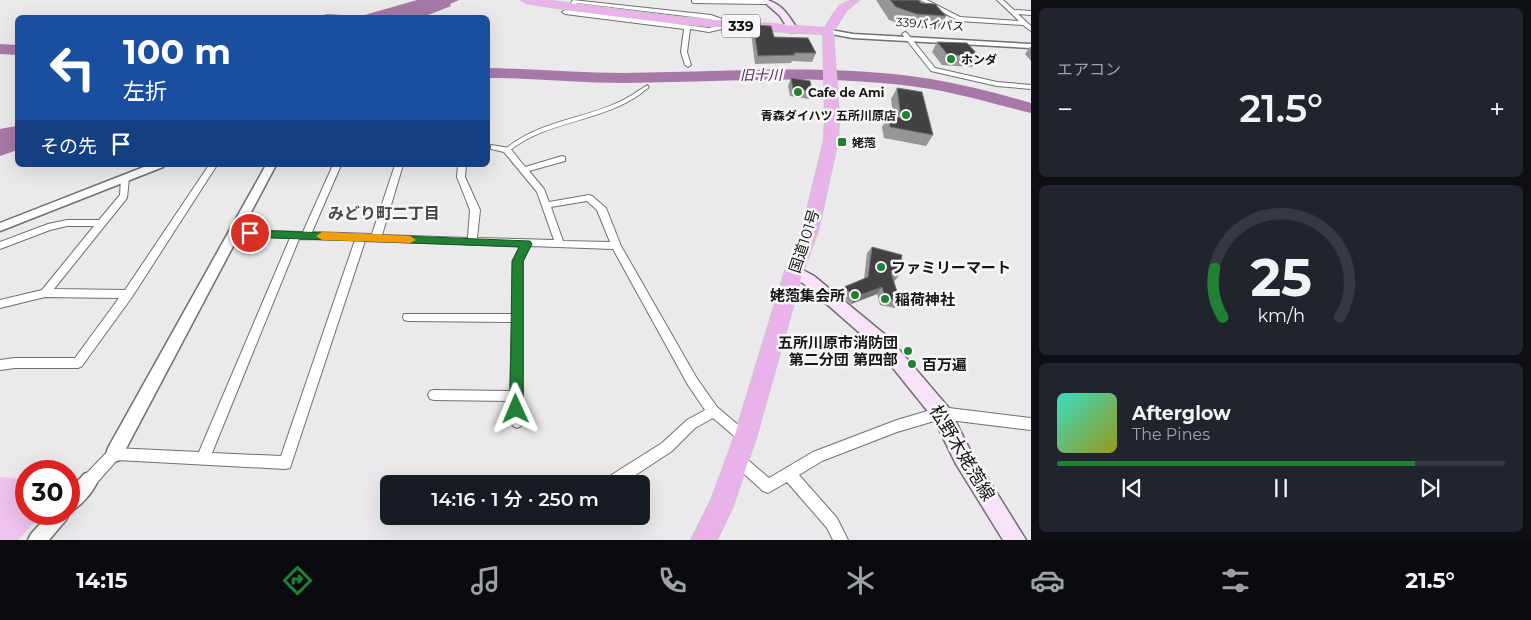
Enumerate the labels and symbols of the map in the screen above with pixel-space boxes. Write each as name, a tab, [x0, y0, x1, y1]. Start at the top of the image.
street label: 339バイパス	[895, 14, 965, 34]
road number: 339	[722, 15, 760, 38]
place label: ホンダ	[961, 52, 997, 67]
marker: ホンダ	[945, 53, 957, 65]
water label: 旧十川	[740, 66, 784, 84]
place label: Cafe de Ami	[808, 85, 884, 100]
marker: Cafe de Ami	[792, 86, 804, 98]
place label: 青森ダイハツ 五所川原店	[761, 108, 896, 123]
marker: 青森ダイハツ 五所川原店	[900, 109, 912, 121]
place label: 姥萢	[852, 135, 876, 150]
marker: 姥萢	[836, 136, 848, 148]
district label: みどり町二丁目	[328, 204, 440, 223]
street label: 国道101号	[785, 207, 823, 275]
pin	[229, 212, 271, 254]
place label: ファミリーマート	[891, 258, 1011, 277]
marker: ファミリーマート	[875, 261, 887, 273]
place label: 姥萢集会所	[770, 286, 845, 305]
marker: 姥萢集会所	[849, 289, 861, 301]
place label: 稲荷神社	[895, 290, 955, 309]
marker: 稲荷神社	[879, 293, 891, 305]
place label: 五所川原市消防団 第二分団 第四部	[778, 333, 898, 369]
marker: 五所川原市消防団 第二分団 第四部	[902, 345, 914, 357]
place label: 百万遍	[922, 355, 967, 374]
marker: 百万遍	[906, 358, 918, 370]
position arrow	[489, 382, 541, 434]
street label: 松野木姥萢線	[925, 401, 999, 505]
speed limit sign: 30	[15, 460, 80, 525]

